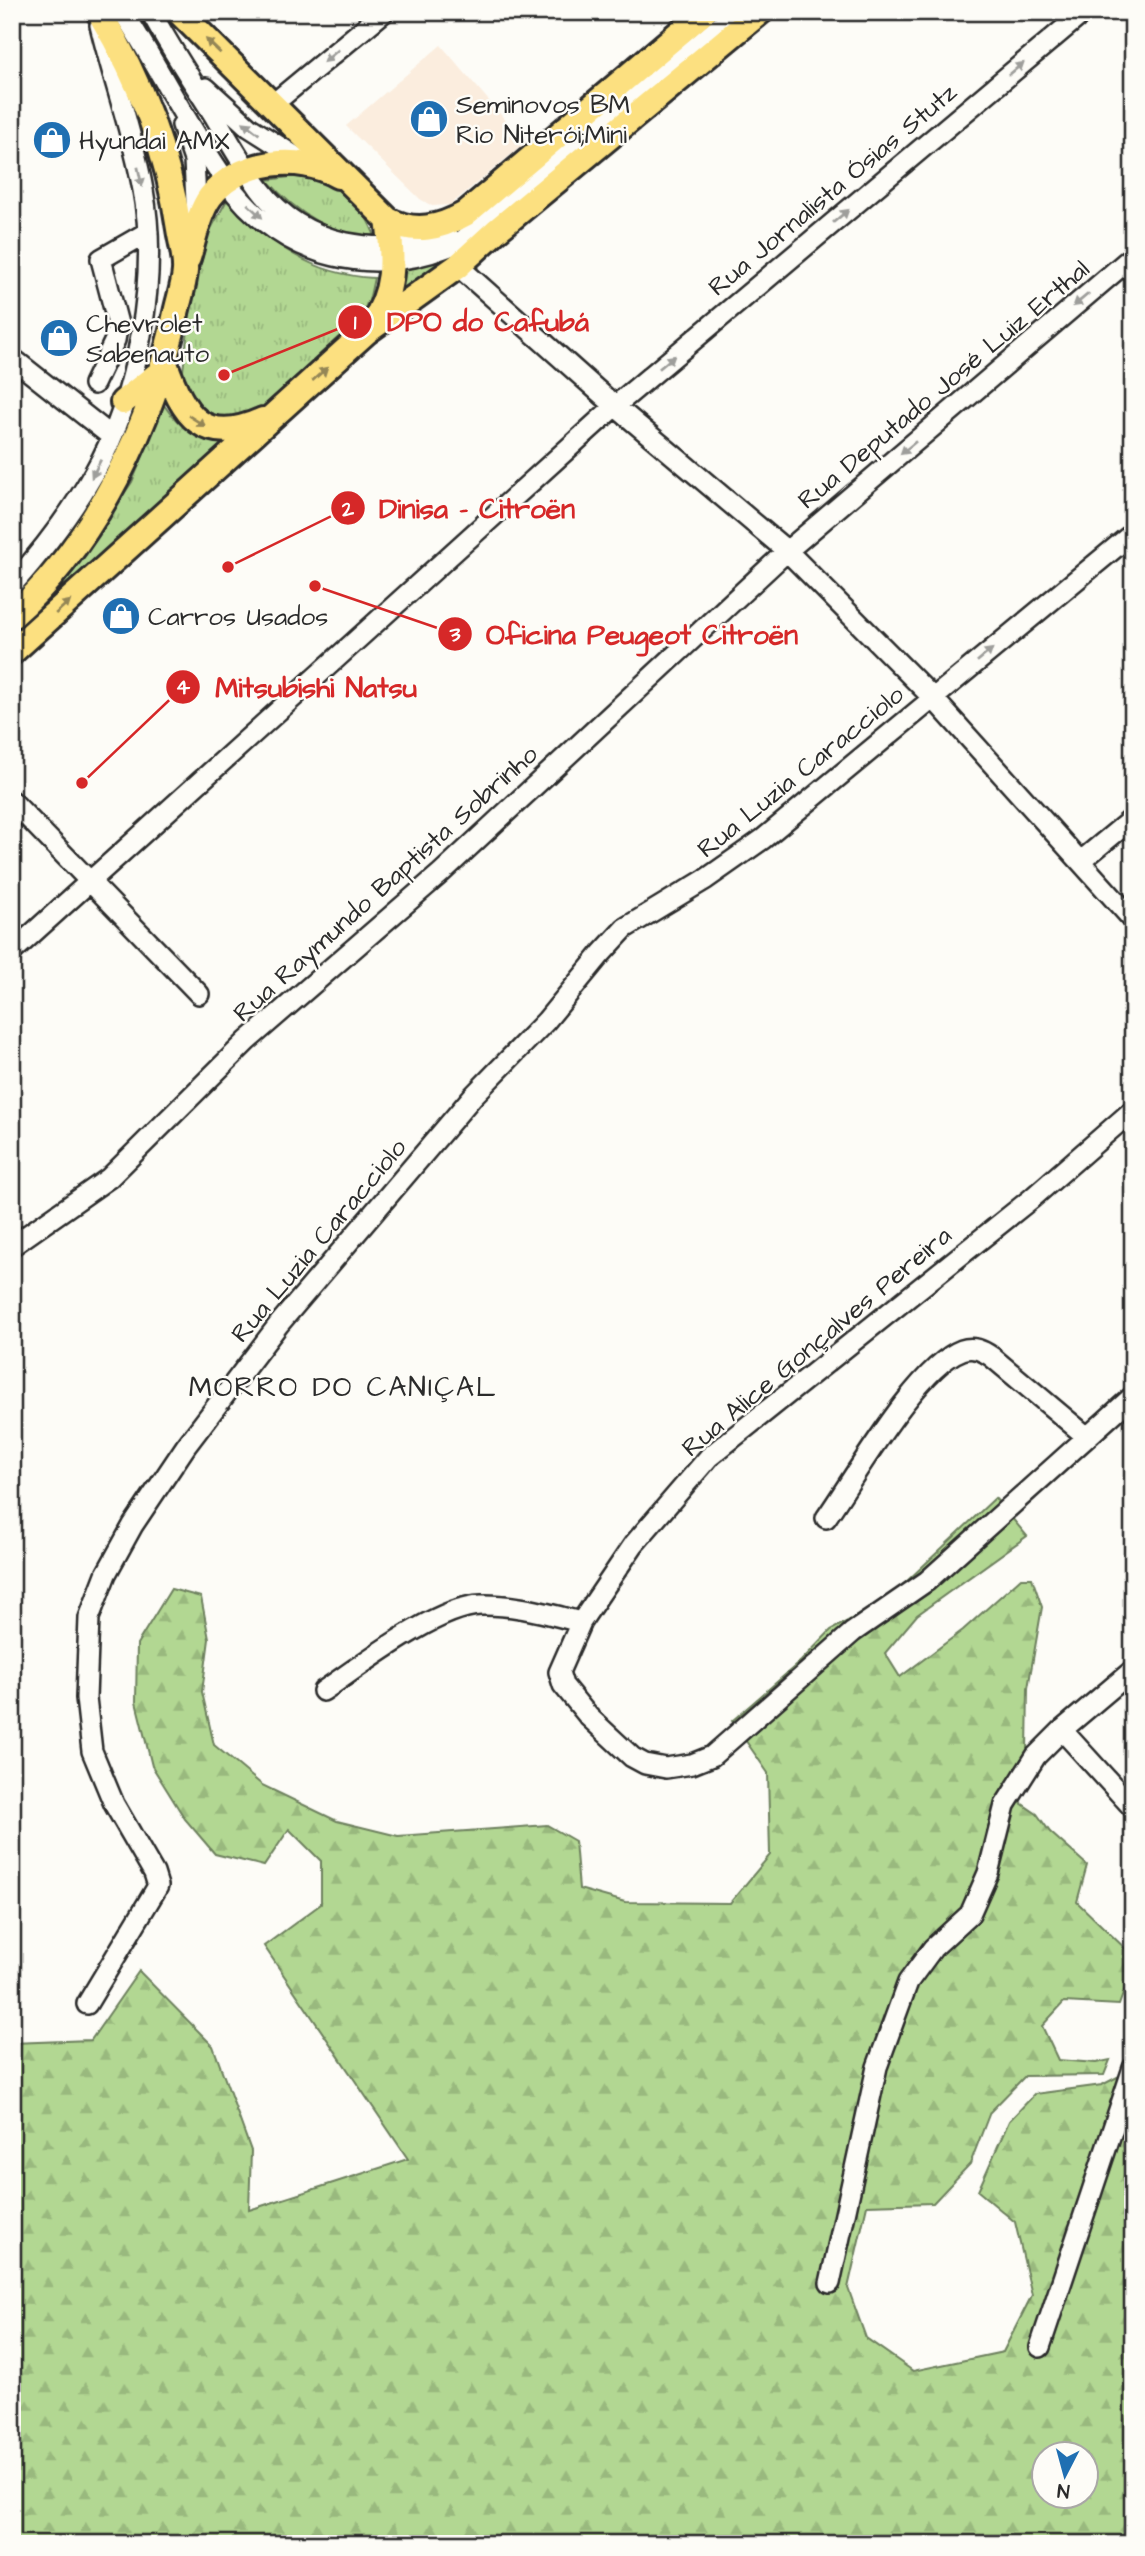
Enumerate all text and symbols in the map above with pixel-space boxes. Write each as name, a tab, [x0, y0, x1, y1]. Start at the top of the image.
one-way arrow	[204, 38, 222, 54]
one-way arrow	[323, 48, 340, 63]
one-way arrow	[1006, 62, 1024, 77]
street label: Rua Jornalista Ósias Stutz	[701, 75, 965, 305]
place label: Seminovos BM Rio Niterói;Mini	[456, 87, 630, 153]
shop icon: Seminovos BM Rio Niterói;Mini	[408, 98, 450, 140]
shop icon: Hyundai AMX	[31, 119, 73, 161]
one-way arrow	[242, 120, 260, 135]
place label: Hyundai AMX	[79, 123, 230, 161]
one-way arrow	[135, 166, 146, 188]
one-way arrow	[246, 203, 263, 219]
one-way arrow	[833, 209, 850, 224]
street label: Rua Deputado José Luiz Erthal	[790, 252, 1097, 518]
one-way arrow	[1072, 292, 1089, 307]
callout: DPO do Cafubá	[338, 297, 603, 346]
text: DPO do Cafubá	[387, 303, 590, 342]
place label: Chevrolet Sabenauto	[86, 306, 210, 372]
text: 1	[354, 308, 357, 337]
shop icon: Chevrolet Sabenauto	[38, 317, 80, 359]
one-way arrow	[658, 354, 676, 370]
one-way arrow	[311, 366, 329, 382]
one-way arrow	[188, 414, 207, 427]
one-way arrow	[899, 440, 916, 455]
one-way arrow	[90, 459, 101, 479]
callout: Dinisa - Citroën	[330, 484, 589, 533]
text: Dinisa - Citroën	[379, 490, 575, 529]
text: 2	[341, 495, 355, 524]
shop icon: Carros Usados	[100, 595, 142, 637]
one-way arrow	[54, 599, 71, 615]
place label: Carros Usados	[148, 599, 328, 635]
callout: Oficina Peugeot Citroën	[437, 609, 812, 658]
text: Oficina Peugeot Citroën	[486, 616, 798, 657]
text: 3	[449, 620, 461, 649]
one-way arrow	[977, 648, 994, 663]
callout: Mitsubishi Natsu	[166, 663, 431, 712]
text: Mitsubishi Natsu	[215, 669, 417, 708]
text: 4	[176, 673, 191, 702]
street label: Rua Luzia Caracciolo	[690, 677, 912, 866]
street label: Rua Raymundo Baptista Sobrinho	[225, 737, 547, 1032]
street label: Rua Luzia Caracciolo	[223, 1131, 415, 1350]
street label: Rua Alice Gonçalves Pereira	[674, 1218, 959, 1465]
district label: MORRO DO CANIÇAL	[189, 1368, 497, 1407]
north arrow	[1030, 2440, 1100, 2510]
text: N	[1056, 2476, 1071, 2504]

